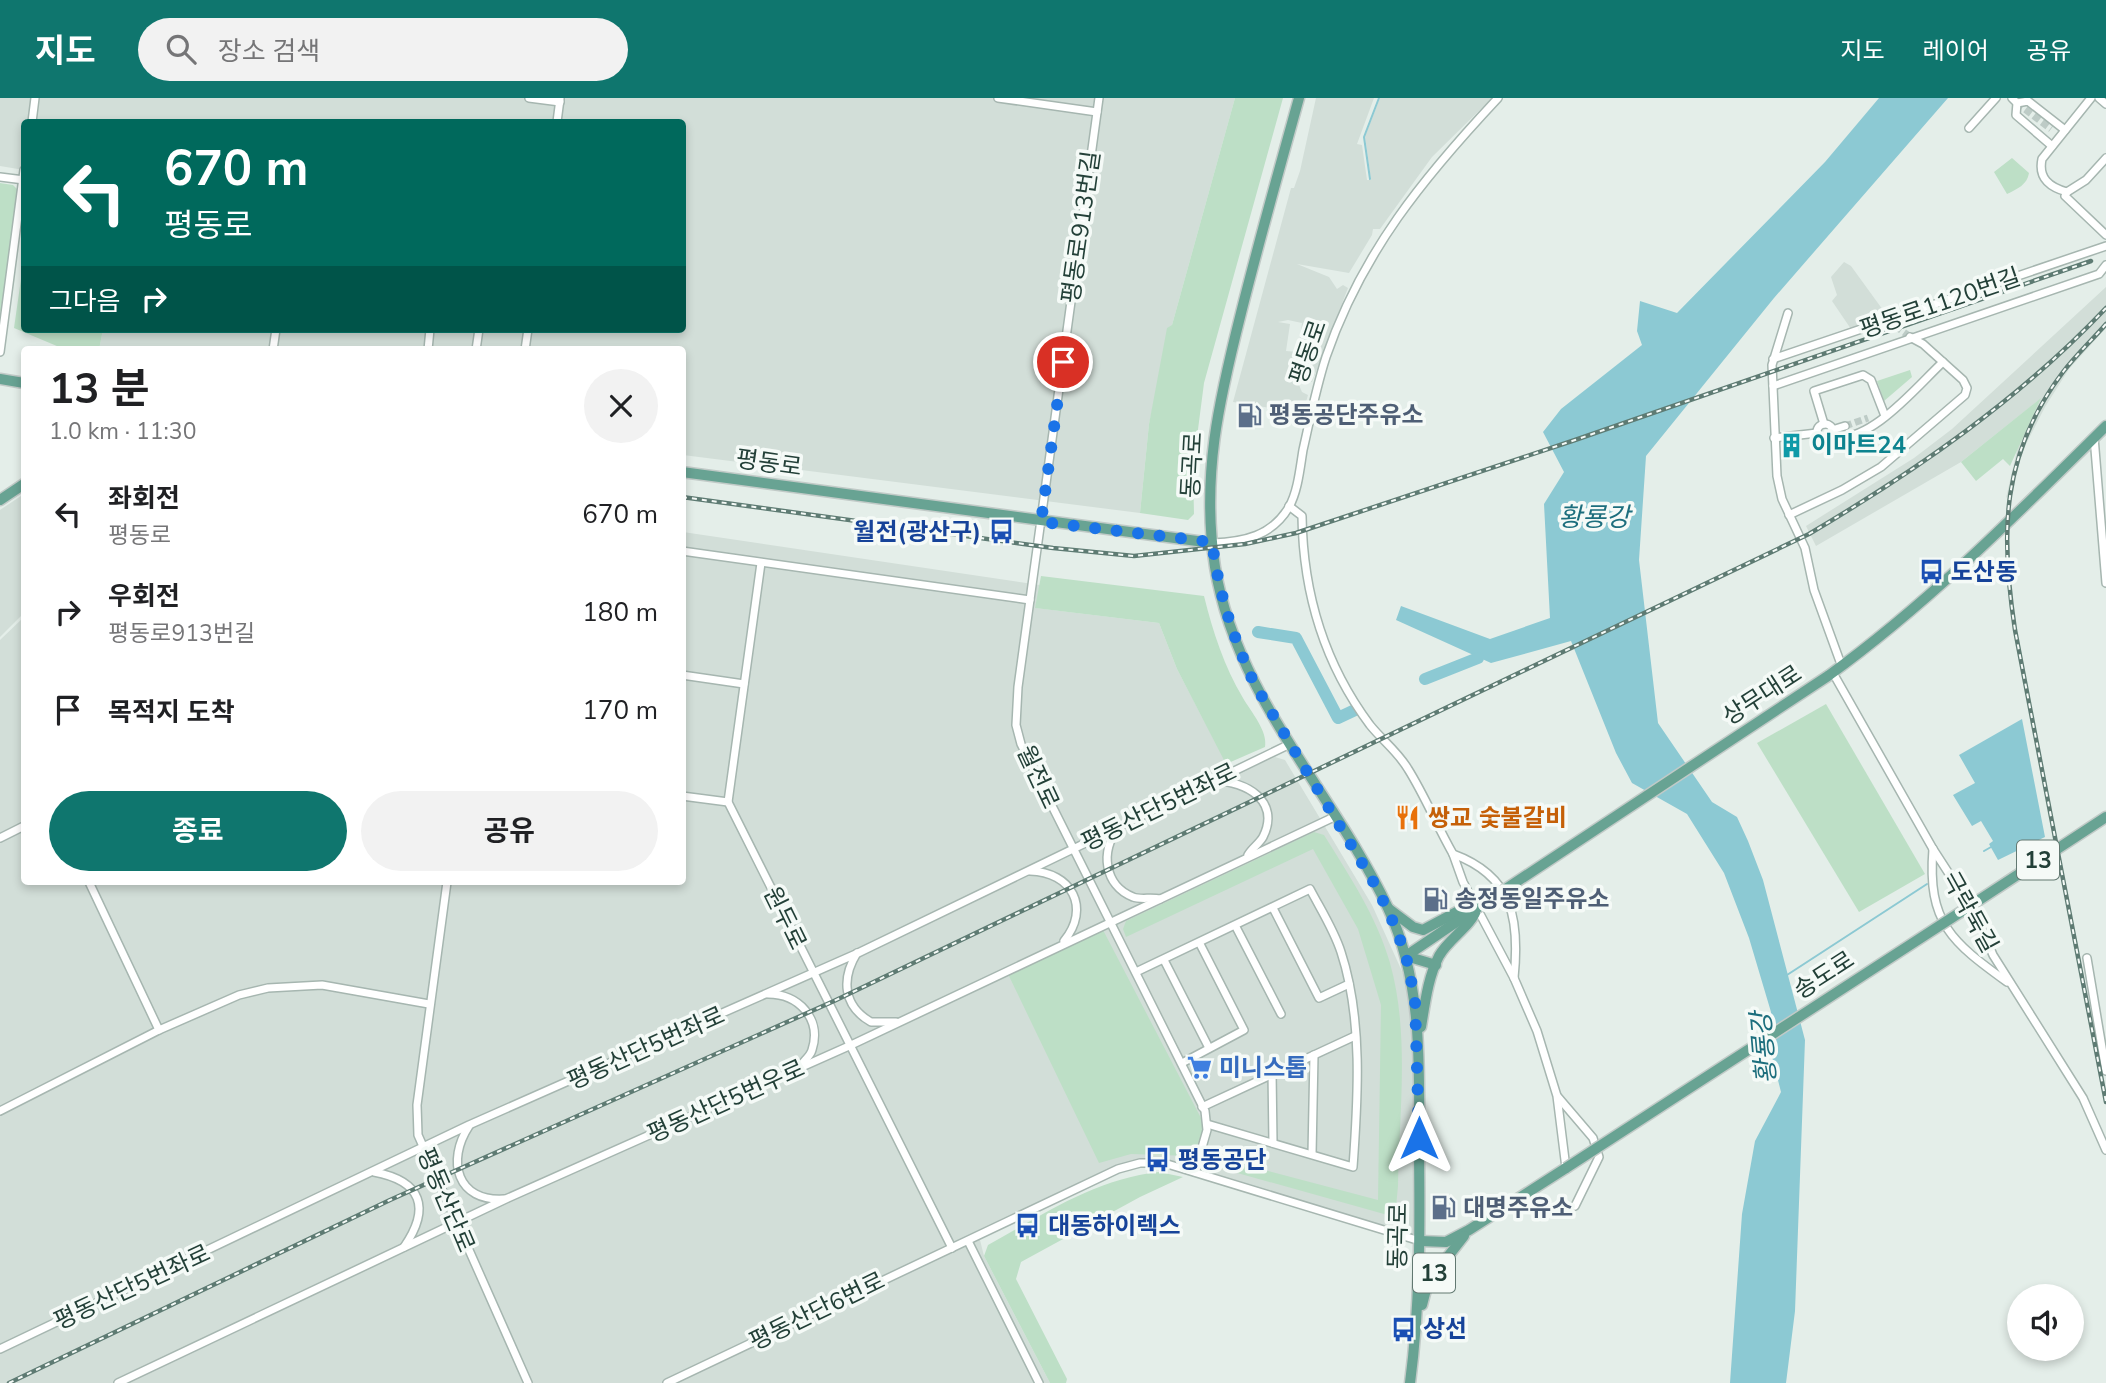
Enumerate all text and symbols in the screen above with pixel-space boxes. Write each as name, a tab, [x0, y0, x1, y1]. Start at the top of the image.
search box	[138, 18, 628, 81]
text: 지도	[35, 29, 96, 74]
icon: search	[162, 30, 200, 68]
text: 장소 검색	[218, 34, 320, 69]
text: 지도	[1840, 35, 1885, 67]
text: 레이어	[1923, 35, 1989, 67]
text: 공유	[2027, 35, 2071, 67]
text: 670 m	[164, 135, 308, 202]
icon: left	[49, 147, 140, 238]
street label: 평동로913번길	[1054, 149, 1108, 305]
text: 평동로	[164, 204, 252, 247]
street label: 평동로1120번길	[1855, 261, 2025, 345]
icon: right	[135, 280, 173, 318]
text: 그다음	[49, 284, 121, 319]
street label: 평동로	[1282, 315, 1334, 389]
pin	[1033, 332, 1093, 392]
icon: arrive	[1044, 343, 1082, 381]
text: 13 분	[49, 361, 149, 418]
button: close	[584, 369, 658, 443]
place label: 평동공단주유소	[1269, 399, 1424, 431]
fuel station icon: 평동공단주유소	[1235, 401, 1263, 429]
text: 1.0 km · 11:30	[49, 416, 196, 447]
place label: 이마트24	[1811, 429, 1906, 461]
street label: 동곡로	[1174, 431, 1210, 499]
building icon: 이마트24	[1777, 431, 1805, 459]
street label: 평동로	[734, 443, 804, 483]
text: 좌회전	[108, 481, 180, 516]
icon: left	[49, 495, 87, 533]
text: 670 m	[582, 497, 658, 532]
water label: 황룡강	[1558, 500, 1633, 535]
place label: 월전(광산구)	[853, 516, 981, 548]
bus stop icon: 월전(광산구)	[987, 518, 1015, 546]
text: 평동로	[108, 520, 171, 551]
place label: 도산동	[1951, 556, 2017, 588]
bus stop icon: 도산동	[1917, 558, 1945, 586]
text: 우회전	[108, 579, 180, 614]
icon: right	[49, 593, 87, 631]
text: 180 m	[582, 595, 658, 630]
text: 평동로913번길	[108, 618, 255, 649]
street label: 상무대로	[1716, 658, 1808, 732]
icon: arrive	[49, 691, 87, 729]
text: 170 m	[582, 693, 658, 728]
text: 목적지 도착	[108, 695, 235, 730]
street label: 월전로	[1009, 740, 1067, 814]
street label: 평동산단5번좌로	[1076, 756, 1242, 858]
button: 종료	[49, 791, 347, 871]
button: 공유	[361, 791, 658, 871]
place label: 쌍교 숯불갈비	[1428, 802, 1567, 834]
restaurant icon: 쌍교 숯불갈비	[1394, 804, 1422, 832]
road number: 13	[2017, 840, 2059, 880]
street label: 극락둑길	[1935, 866, 2005, 958]
street label: 원두로	[756, 881, 814, 955]
place label: 송정동일주유소	[1455, 883, 1610, 915]
fuel station icon: 송정동일주유소	[1421, 885, 1449, 913]
street label: 송도로	[1788, 944, 1860, 1006]
street label: 평동산단5번좌로	[562, 999, 730, 1097]
water label: 황룡강	[1743, 1008, 1785, 1085]
street label: 평동산단5번우로	[642, 1052, 810, 1150]
place label: 미니스톱	[1219, 1052, 1307, 1084]
supermarket icon: 미니스톱	[1185, 1054, 1213, 1082]
position arrow	[1382, 1101, 1456, 1175]
street label: 평동산단로	[410, 1143, 482, 1257]
place label: 평동공단	[1178, 1144, 1266, 1176]
bus stop icon: 평동공단	[1144, 1146, 1172, 1174]
place label: 대명주유소	[1463, 1192, 1573, 1224]
fuel station icon: 대명주유소	[1429, 1194, 1457, 1222]
street label: 동곡로	[1381, 1203, 1415, 1269]
place label: 대동하이렉스	[1048, 1210, 1180, 1242]
bus stop icon: 대동하이렉스	[1014, 1212, 1042, 1240]
street label: 평동산단5번좌로	[49, 1237, 215, 1337]
road number: 13	[1413, 1254, 1455, 1292]
street label: 평동산단6번로	[744, 1264, 890, 1358]
map controls	[2007, 1284, 2084, 1361]
button: sound	[2007, 1284, 2084, 1361]
place label: 상선	[1423, 1313, 1467, 1345]
bus stop icon: 상선	[1389, 1315, 1417, 1343]

